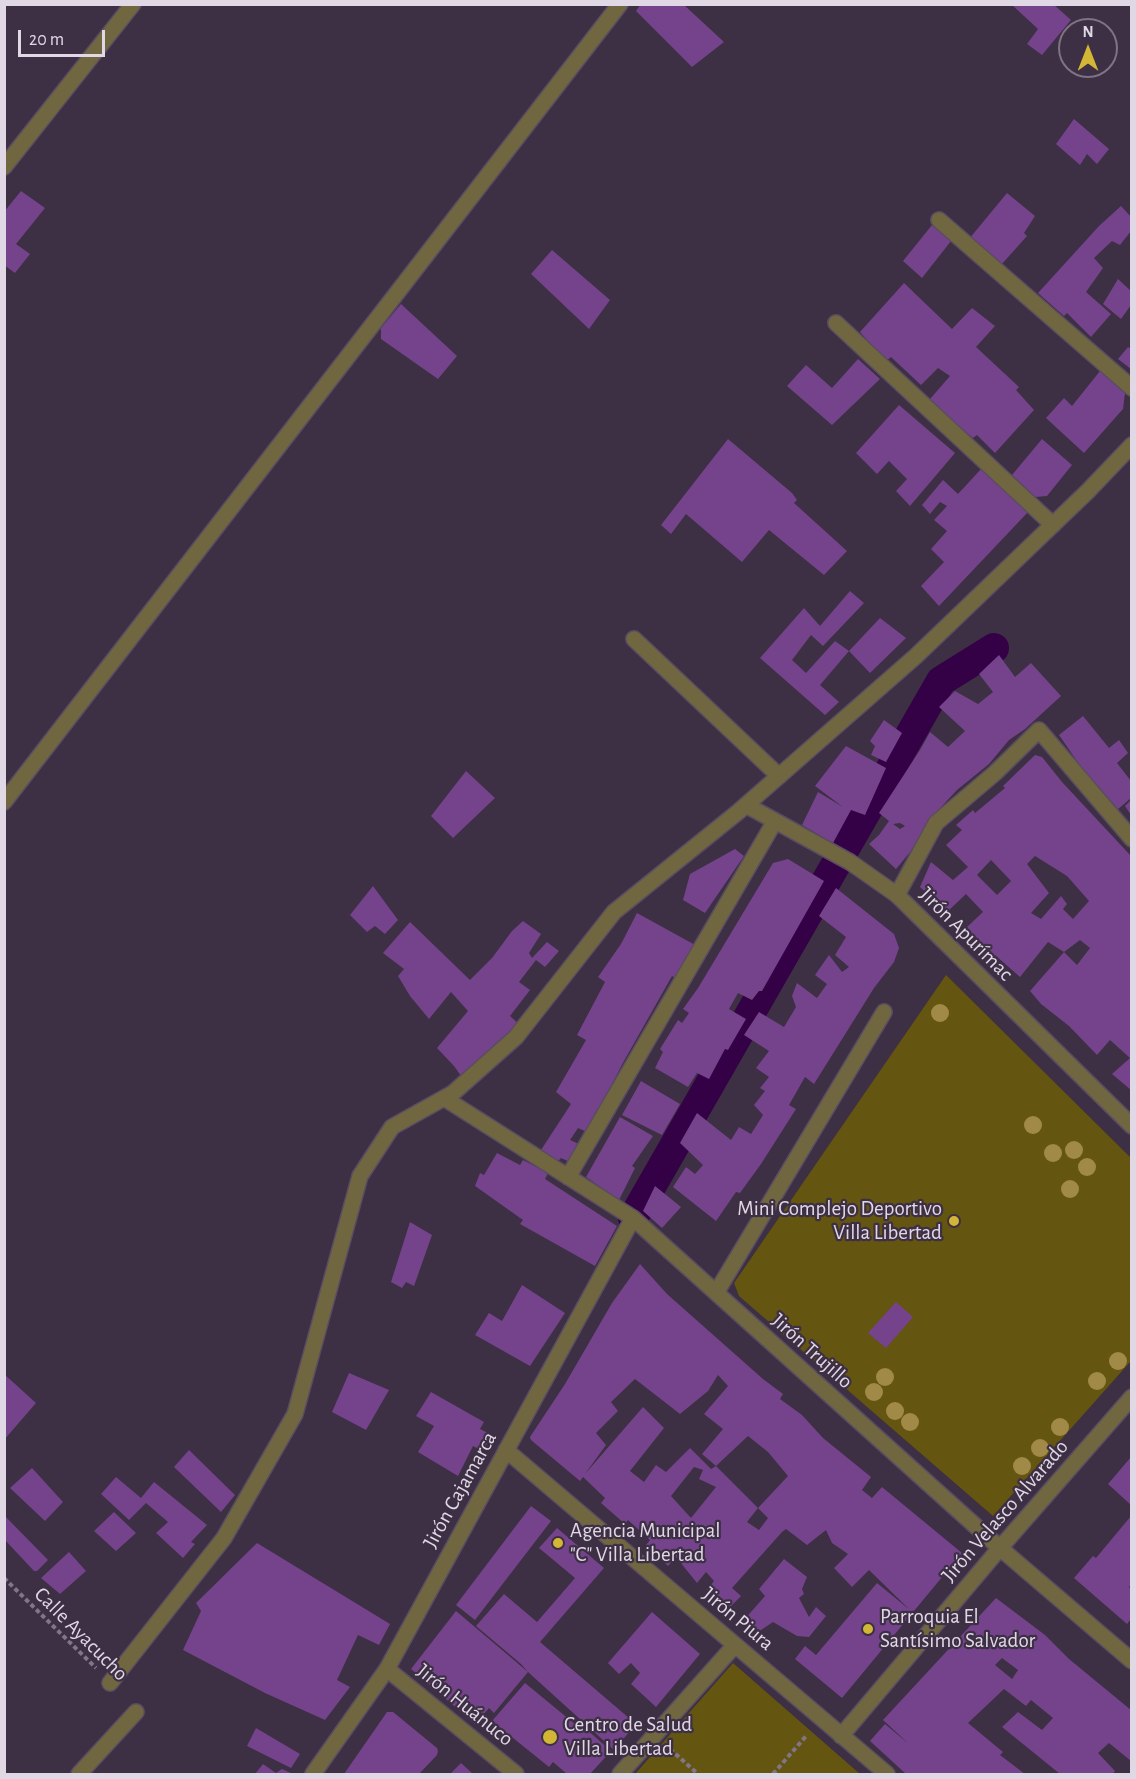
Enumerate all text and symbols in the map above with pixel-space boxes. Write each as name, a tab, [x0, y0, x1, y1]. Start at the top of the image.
scale bar	[21, 18, 108, 56]
north arrow	[1058, 18, 1118, 78]
text: N	[1082, 24, 1094, 40]
text: 20 m	[29, 31, 64, 49]
street label: Jirón Apurímac	[914, 882, 1018, 986]
place label: Mini Complejo Deportivo Villa Libertad	[737, 1196, 942, 1246]
marker: Mini Complejo Deportivo Villa Libertad	[947, 1214, 961, 1228]
street label: Jirón Trujillo	[766, 1308, 858, 1394]
street label: Jirón Cajamarca	[418, 1427, 502, 1553]
street label: Jirón Velasco Alvarado	[936, 1435, 1074, 1587]
place label: Agencia Municipal "C" Villa Libertad	[570, 1518, 721, 1568]
marker: Agencia Municipal "C" Villa Libertad	[551, 1536, 565, 1550]
street label: Calle Ayacucho	[29, 1582, 133, 1686]
street label: Jirón Piura	[697, 1582, 779, 1656]
place label: Parroquia El Santísimo Salvador	[880, 1604, 1035, 1654]
marker: Parroquia El Santísimo Salvador	[861, 1622, 875, 1636]
street label: Jirón Huánuco	[412, 1658, 518, 1752]
place label: Centro de Salud Villa Libertad	[564, 1712, 692, 1762]
marker: Centro de Salud Villa Libertad	[541, 1728, 559, 1746]

